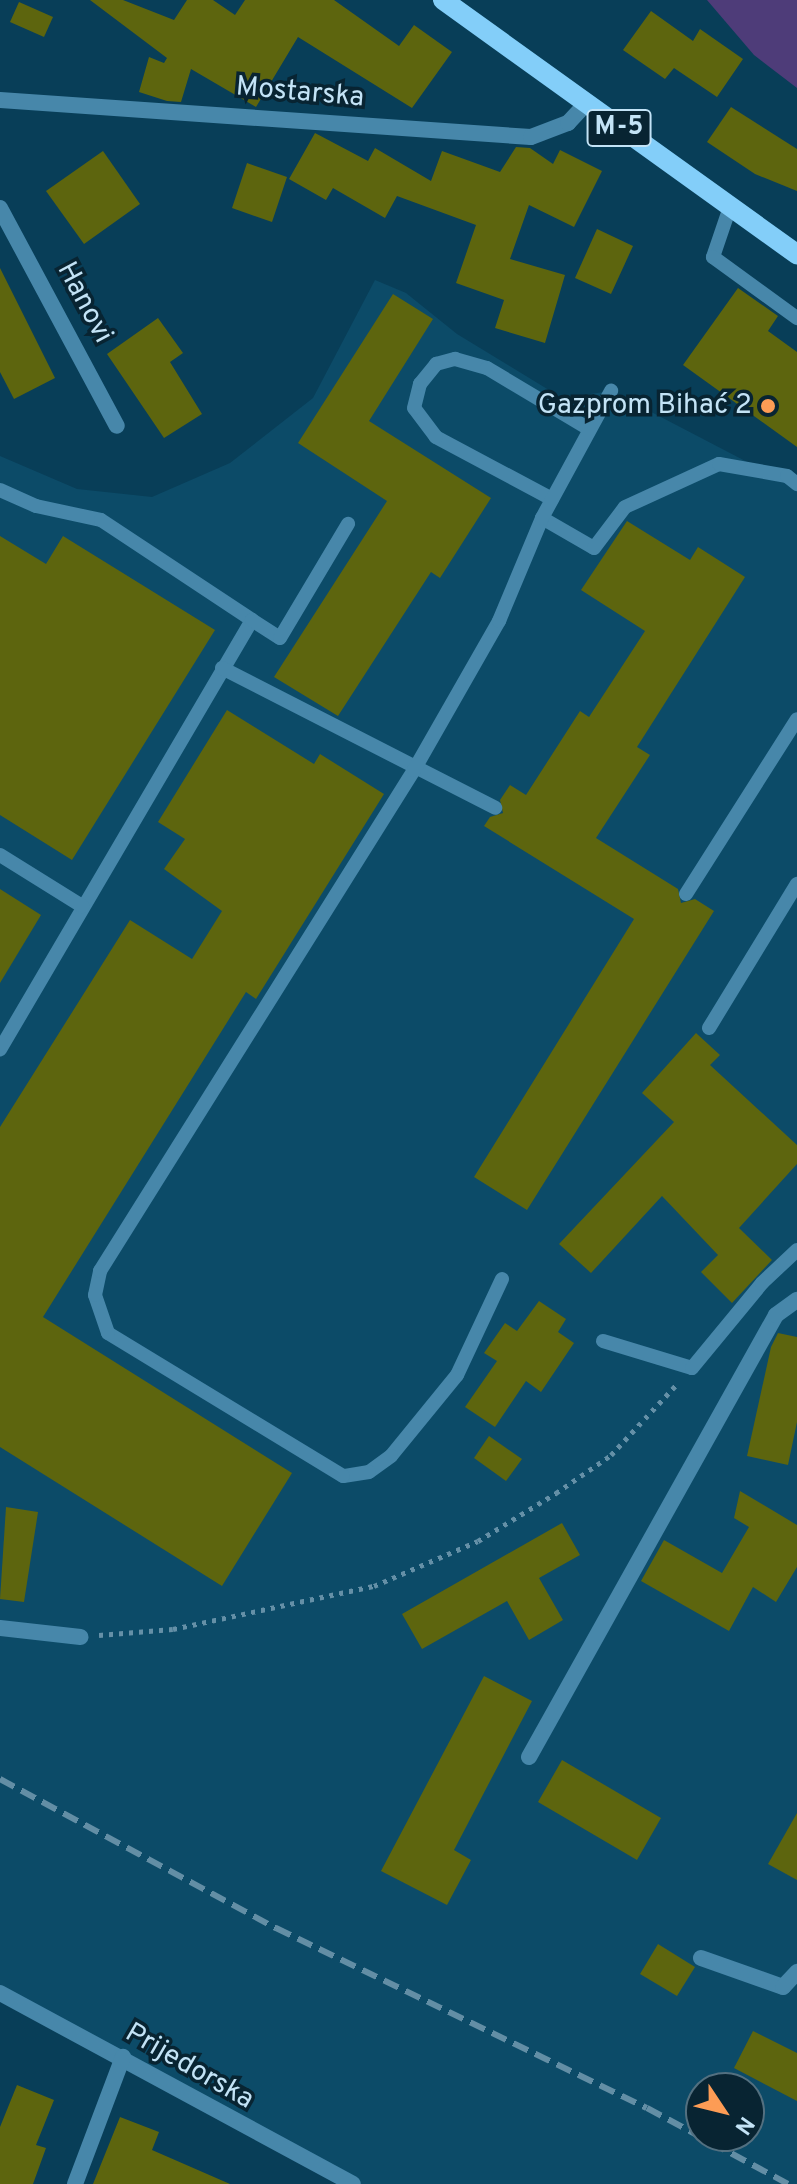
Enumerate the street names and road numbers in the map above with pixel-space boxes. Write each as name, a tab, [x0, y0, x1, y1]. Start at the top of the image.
street label: Mostarska	[234, 71, 366, 115]
road number: M-5	[585, 106, 653, 150]
street label: Hanovi	[49, 257, 119, 349]
street label: Prijedorska	[119, 2017, 259, 2117]

